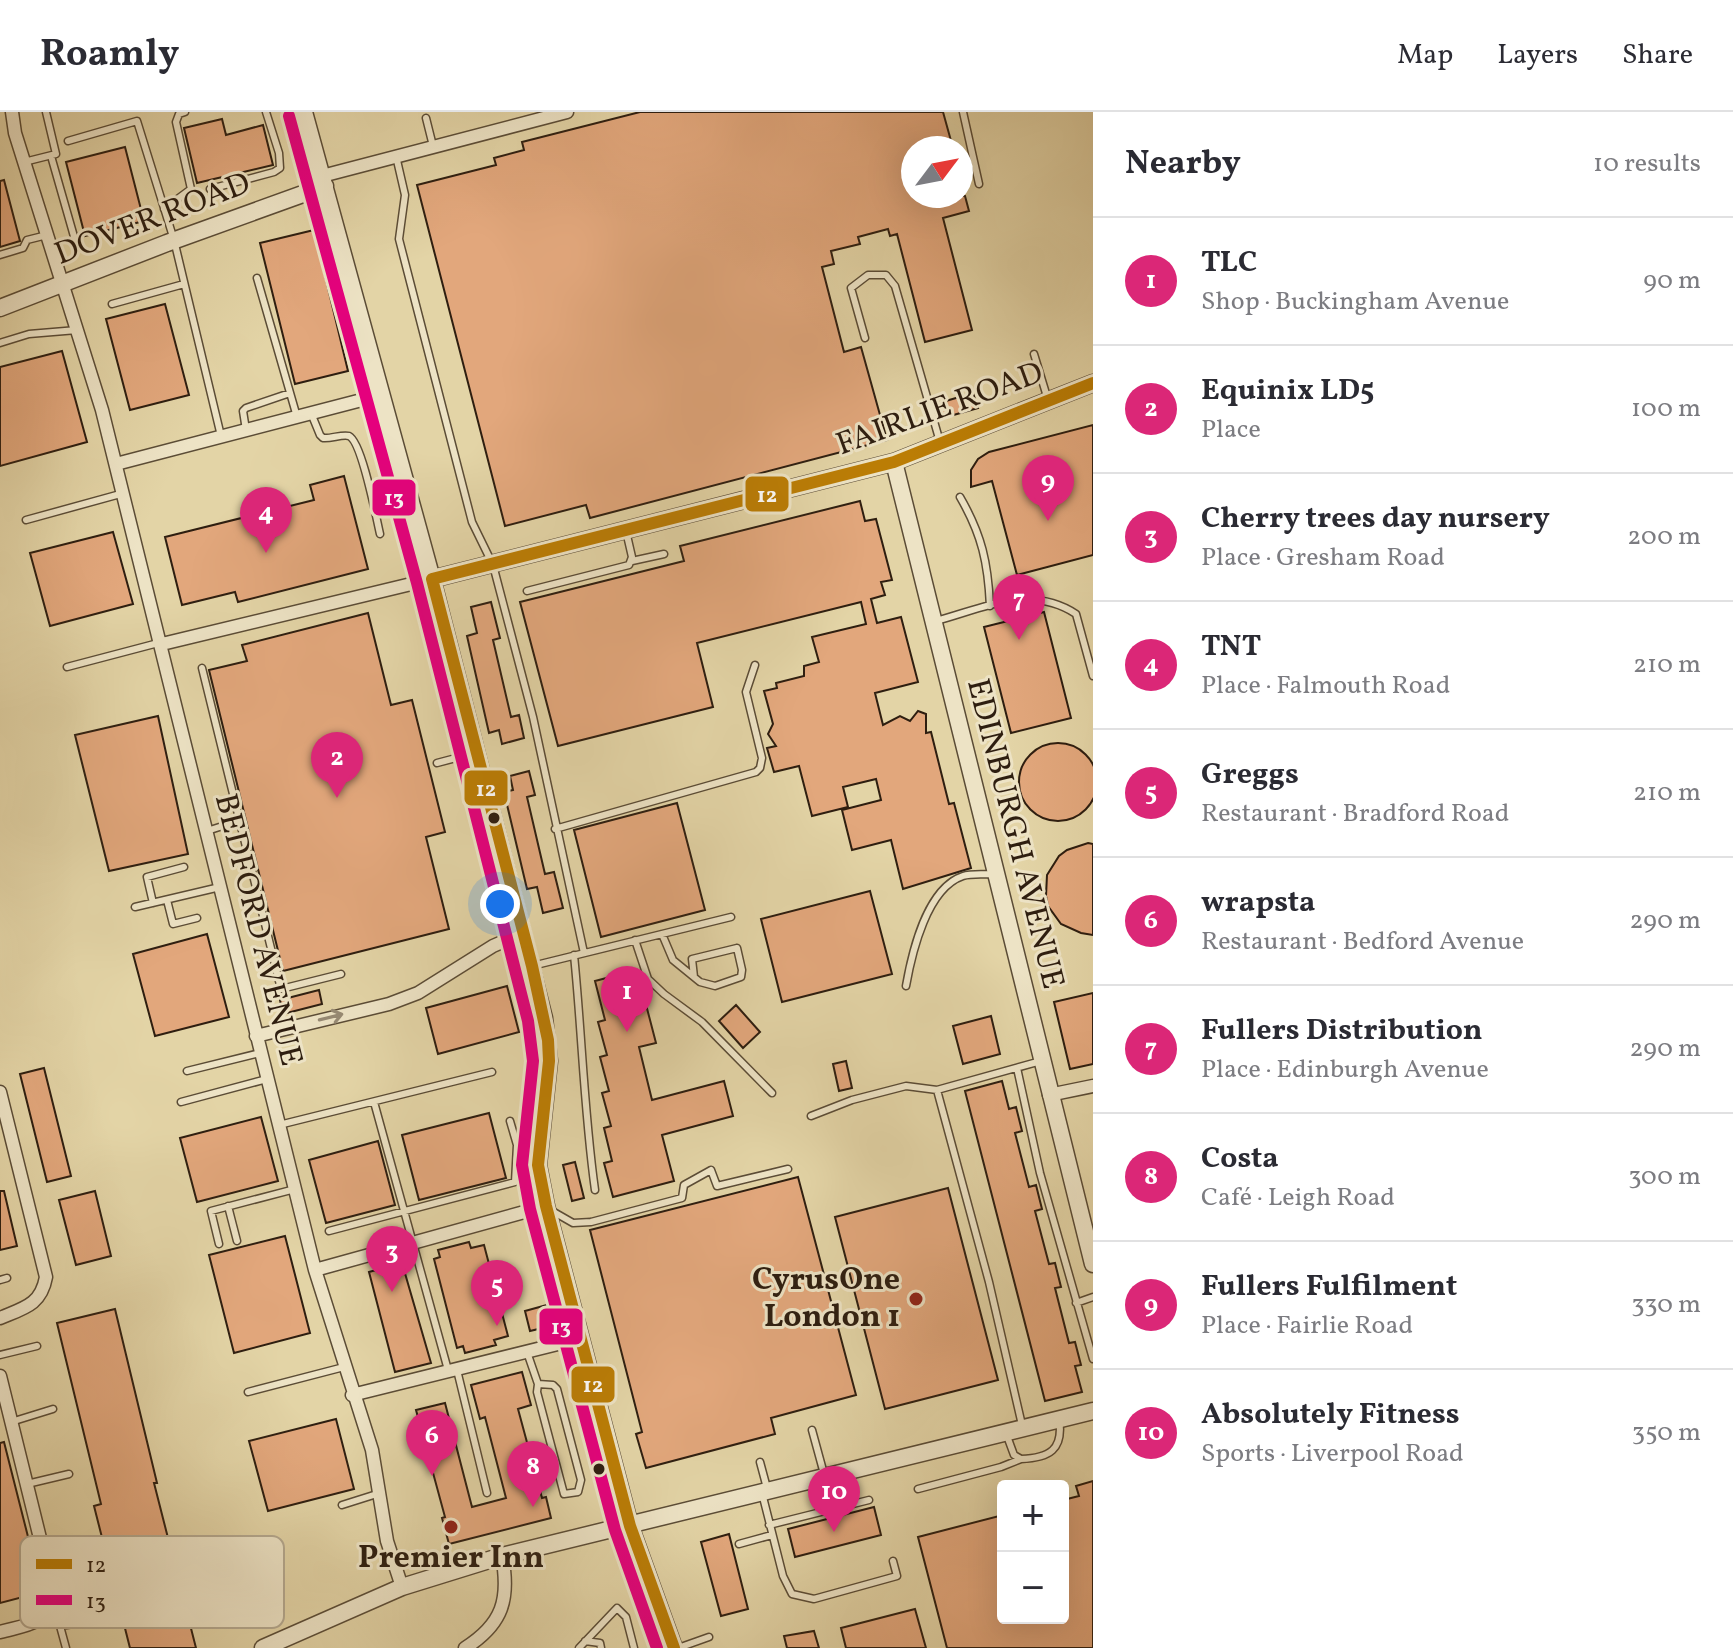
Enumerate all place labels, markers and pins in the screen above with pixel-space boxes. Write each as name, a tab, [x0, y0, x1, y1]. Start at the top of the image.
pin: 9	[1022, 455, 1074, 521]
pin: 4	[240, 487, 292, 553]
pin: 7	[993, 574, 1045, 640]
pin: 2	[311, 732, 363, 798]
unlabelled marker	[486, 810, 502, 826]
pin: 1	[601, 966, 653, 1032]
pin: 3	[366, 1226, 418, 1292]
place label: CyrusOne London 1	[752, 1259, 900, 1340]
pin: 5	[471, 1260, 523, 1326]
marker: CyrusOne London 1	[907, 1290, 925, 1308]
pin: 6	[406, 1410, 458, 1476]
pin: 8	[507, 1441, 559, 1507]
unlabelled marker	[591, 1461, 607, 1477]
pin: 10	[808, 1466, 860, 1532]
marker: Premier Inn	[442, 1518, 460, 1536]
place label: Premier Inn	[358, 1537, 544, 1581]

